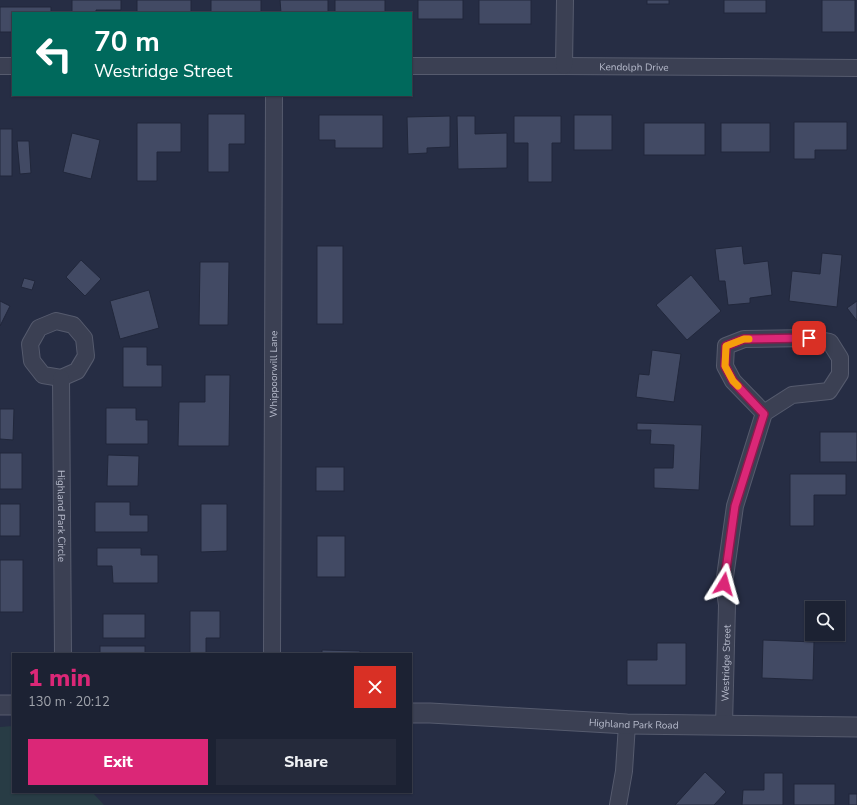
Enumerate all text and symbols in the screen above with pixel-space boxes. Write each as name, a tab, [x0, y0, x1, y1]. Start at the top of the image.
text: 70 m	[94, 23, 160, 61]
icon: left	[28, 28, 80, 80]
text: Westridge Street	[94, 59, 232, 83]
street label: Kendolph Drive	[599, 60, 669, 75]
pin	[792, 321, 826, 355]
icon: arrive	[798, 327, 820, 349]
street label: Whippoorwill Lane	[267, 331, 281, 417]
street label: Highland Park Circle	[54, 470, 68, 562]
position arrow	[703, 563, 745, 605]
map controls	[805, 601, 845, 641]
button: search	[805, 601, 845, 641]
street label: Westridge Street	[719, 624, 735, 702]
text: 1 min	[28, 662, 91, 694]
button: close	[354, 666, 396, 708]
text: 130 m · 20:12	[28, 693, 110, 711]
street label: Highland Park Road	[588, 716, 679, 733]
button: Exit	[28, 739, 208, 785]
button: Share	[216, 739, 396, 785]

